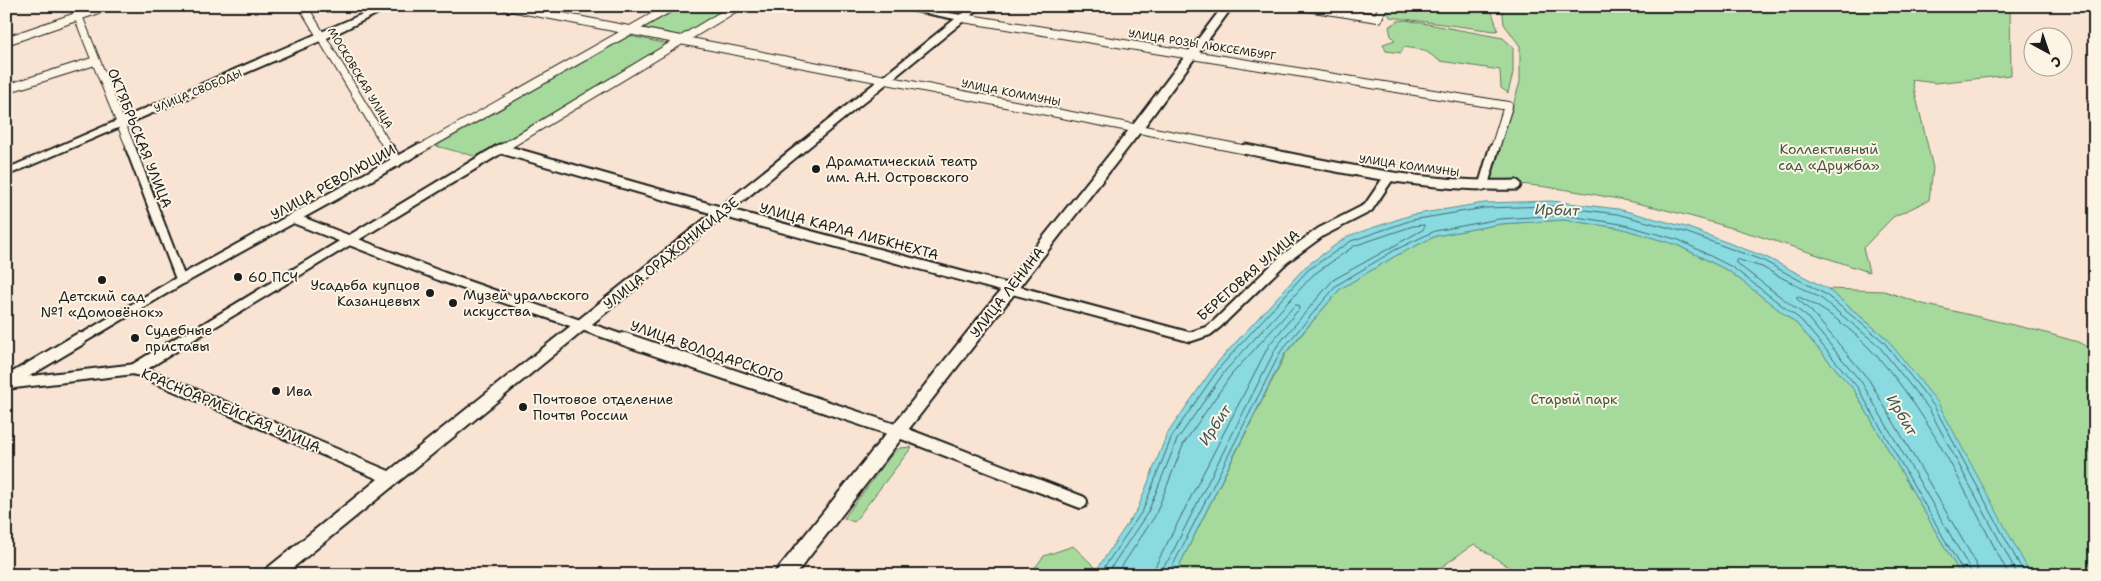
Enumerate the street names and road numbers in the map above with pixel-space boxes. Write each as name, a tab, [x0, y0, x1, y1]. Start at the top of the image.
street label: МОСКОВСКАЯ УЛИЦА	[324, 25, 396, 131]
street label: УЛИЦА РОЗЫ ЛЮКСЕМБУРГ	[1127, 26, 1277, 64]
street label: ОКТЯБРЬСКАЯ УЛИЦА	[104, 65, 176, 211]
street label: УЛИЦА СВОБОДЫ	[152, 66, 244, 116]
street label: УЛИЦА КОММУНЫ	[960, 76, 1062, 110]
street label: УЛИЦА РЕВОЛЮЦИИ	[268, 140, 398, 224]
street label: УЛИЦА КОММУНЫ	[1358, 152, 1460, 180]
street label: УЛИЦА ОРДЖОНИКИДЗЕ	[600, 193, 742, 313]
street label: УЛИЦА КАРЛА ЛИБКНЕХТА	[757, 198, 941, 264]
street label: БЕРЕГОВАЯ УЛИЦА	[1193, 226, 1303, 324]
street label: УЛИЦА ЛЕНИНА	[966, 243, 1048, 341]
street label: УЛИЦА ВОЛОДАРСКОГО	[628, 316, 786, 386]
street label: КРАСНОАРМЕЙСКАЯ УЛИЦА	[139, 364, 323, 456]

